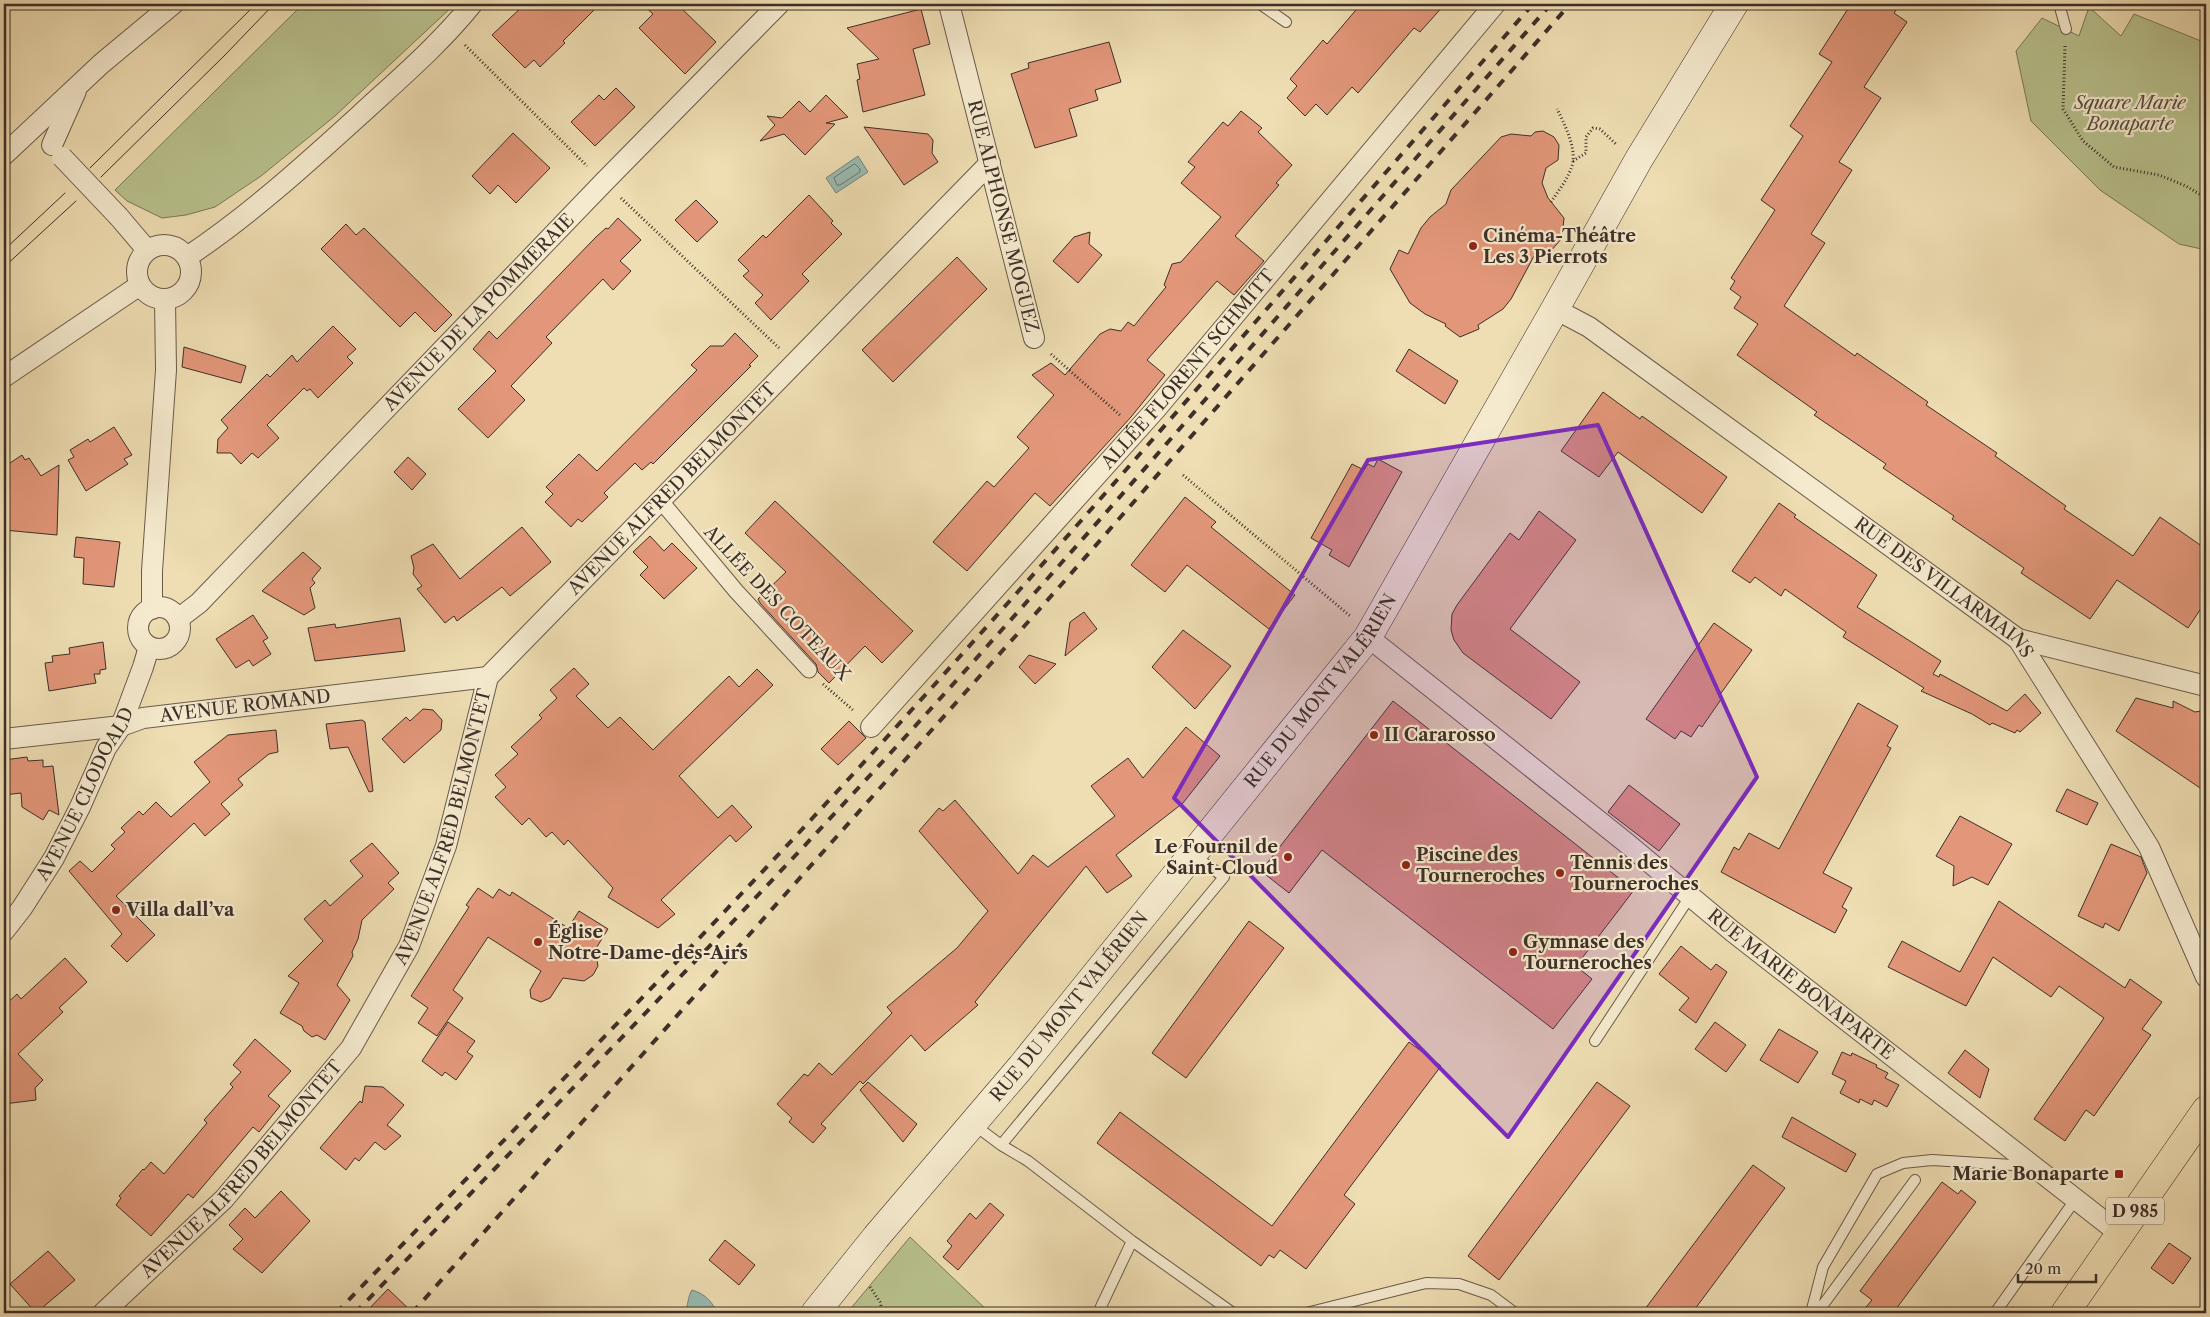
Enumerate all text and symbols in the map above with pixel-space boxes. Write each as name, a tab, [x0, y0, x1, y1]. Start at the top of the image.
park label: Square Marie Bonaparte	[2073, 92, 2187, 135]
street label: RUE ALPHONSE MOGUEZ	[963, 98, 1043, 335]
street label: AVENUE DE LA POMMERAIE	[378, 209, 579, 416]
place label: Cinéma-Théâtre Les 3 Pierrots	[1483, 225, 1636, 268]
marker: Cinéma-Théâtre Les 3 Pierrots	[1467, 240, 1479, 252]
street label: ALLÉE FLORENT SCHMITT	[1096, 265, 1279, 474]
street label: AVENUE ALFRED BELMONTET	[563, 377, 781, 600]
street label: RUE DES VILLARMAINS	[1850, 513, 2038, 662]
street label: ALLÉE DES COTEAUX	[699, 519, 856, 686]
street label: RUE DU MONT VALÉRIEN	[1240, 590, 1401, 792]
street label: AVENUE ROMAND	[157, 685, 332, 727]
street label: AVENUE ALFRED BELMONTET	[389, 686, 496, 970]
street label: AVENUE CLODOALD	[31, 704, 138, 886]
place label: II Cararosso	[1384, 724, 1496, 746]
marker: II Cararosso	[1368, 729, 1380, 741]
place label: Le Fournil de Saint-Cloud	[1154, 836, 1278, 879]
place label: Piscine des Tourneroches	[1416, 844, 1545, 887]
marker: Le Fournil de Saint-Cloud	[1282, 851, 1294, 863]
place label: Tennis des Tourneroches	[1570, 852, 1699, 895]
marker: Piscine des Tourneroches	[1400, 859, 1412, 871]
marker: Tennis des Tourneroches	[1554, 867, 1566, 879]
place label: Villa dall’va	[125, 899, 235, 921]
marker: Villa dall’va	[110, 904, 122, 916]
street label: RUE MARIE BONAPARTE	[1703, 904, 1899, 1064]
street label: RUE DU MONT VALÉRIEN	[985, 907, 1153, 1106]
place label: Église Notre-Dame-des-Airs	[548, 920, 748, 964]
place label: Gymnase des Tourneroches	[1523, 931, 1652, 974]
marker: Église Notre-Dame-des-Airs	[532, 936, 544, 948]
marker: Gymnase des Tourneroches	[1507, 946, 1519, 958]
street label: AVENUE ALFRED BELMONTET	[135, 1055, 347, 1283]
place label: Marie Bonaparte	[1952, 1163, 2109, 1185]
marker: Marie Bonaparte	[2113, 1168, 2125, 1180]
road number: D 985	[2106, 1198, 2164, 1224]
scale bar	[2018, 1252, 2095, 1284]
text: 20 m	[2025, 1259, 2061, 1278]

